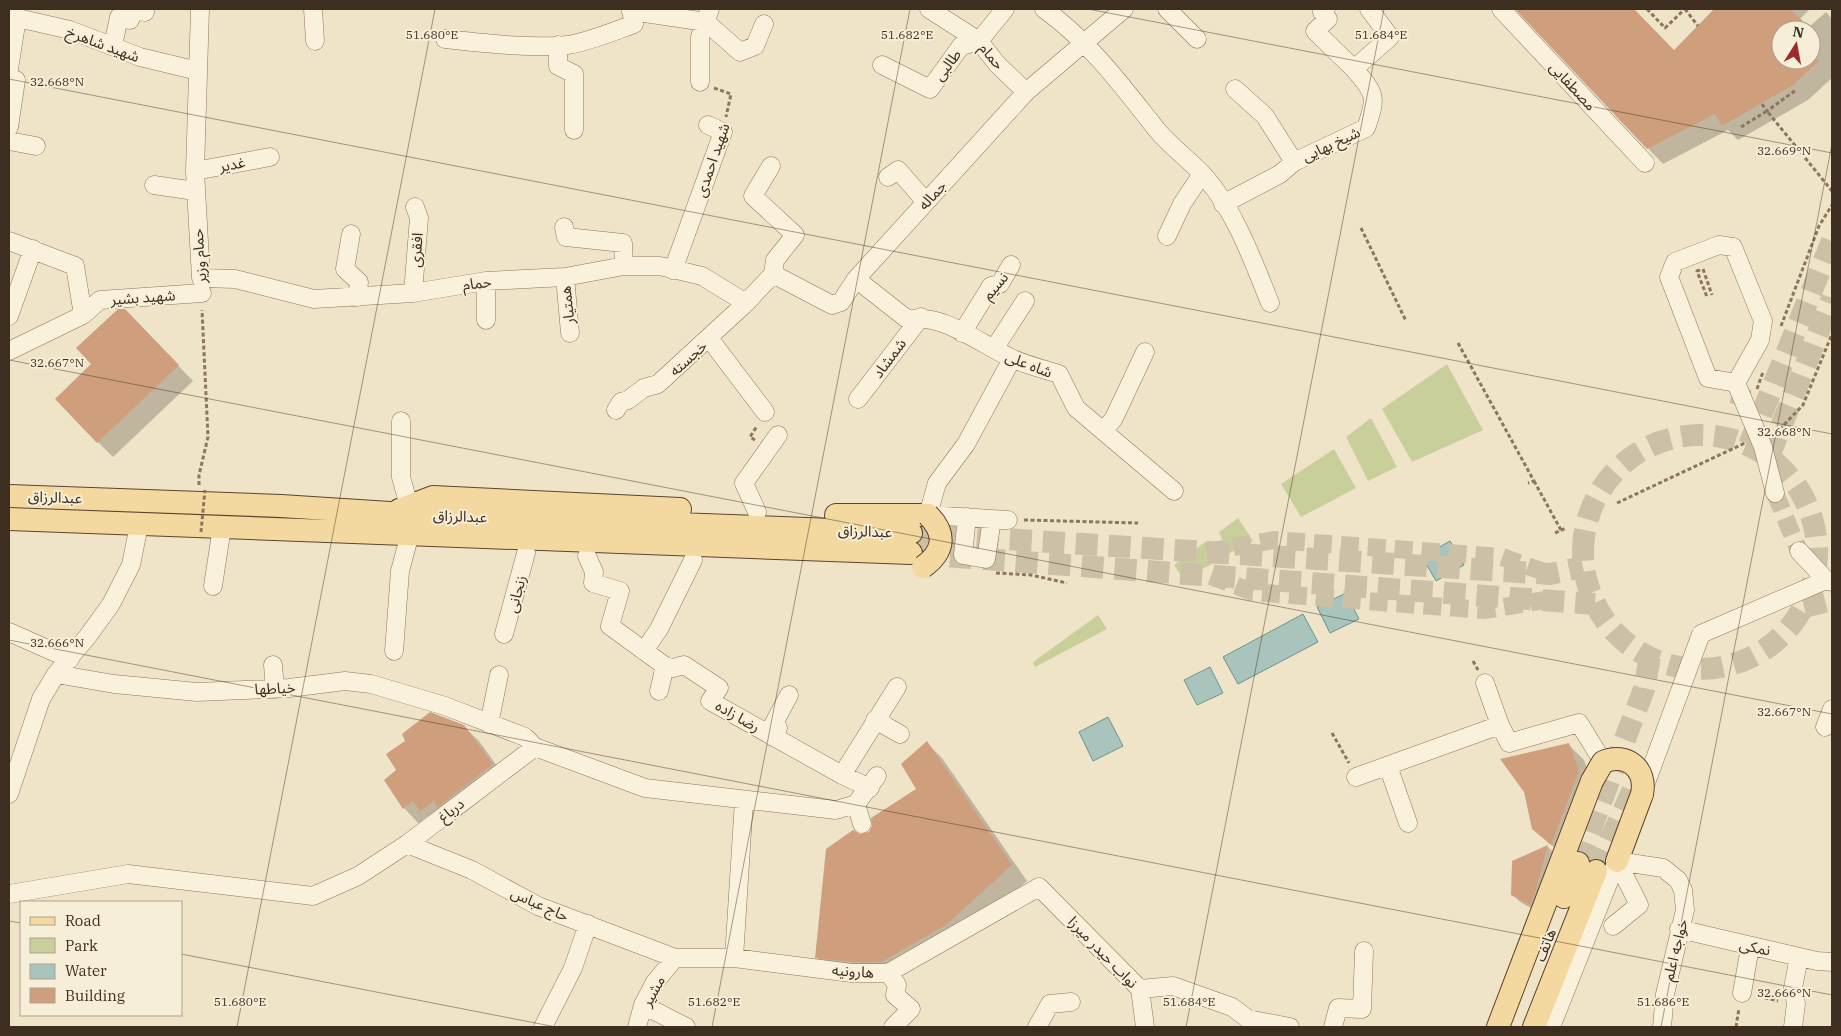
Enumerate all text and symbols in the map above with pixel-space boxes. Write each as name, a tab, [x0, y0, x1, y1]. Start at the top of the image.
north arrow	[1771, 20, 1821, 70]
street label: شهید شاهرخ	[63, 22, 142, 69]
text: N	[1791, 22, 1806, 42]
text: 51.680°E	[406, 27, 458, 42]
text: 51.682°E	[881, 27, 933, 42]
text: 51.684°E	[1355, 27, 1407, 42]
street label: حمام	[974, 39, 1009, 75]
street label: طالبی	[929, 45, 965, 85]
street label: مصطفایی	[1546, 58, 1600, 114]
text: 32.668°N	[30, 74, 84, 89]
street label: شهید احمدی	[691, 120, 734, 199]
street label: شیخ بهایی	[1299, 122, 1365, 168]
text: 32.669°N	[1757, 143, 1811, 158]
street label: غدیر	[216, 152, 247, 176]
street label: جماله	[914, 176, 950, 214]
street label: حمام وزیر	[188, 228, 212, 285]
street label: افقری	[405, 232, 427, 268]
street label: نسیم	[978, 268, 1014, 305]
street label: حمام	[461, 272, 493, 296]
street label: شهید بشیر	[109, 285, 176, 309]
street label: همتیار	[556, 285, 579, 326]
street label: شمشاد	[868, 334, 910, 382]
street label: خجسته	[665, 336, 711, 380]
street label: شاه علی	[1003, 346, 1055, 382]
text: 32.667°N	[30, 355, 84, 370]
text: 32.668°N	[1757, 424, 1811, 439]
street label: عبدالرزاق	[27, 487, 83, 507]
street label: عبدالرزاق	[432, 506, 488, 526]
street label: عبدالرزاق	[837, 521, 893, 541]
street label: زنجانی	[502, 573, 530, 615]
text: 32.666°N	[30, 635, 84, 650]
street label: خیاطها	[254, 677, 296, 699]
street label: رضا زاده	[712, 696, 764, 736]
text: 32.667°N	[1757, 704, 1811, 719]
street label: درباغ	[434, 794, 470, 829]
street label: حاج عباس	[507, 883, 572, 928]
legend	[20, 901, 182, 1016]
text: Road	[65, 911, 101, 930]
street label: نواب حیدر میرزا	[1064, 912, 1142, 992]
street label: خواجه اعلم	[1658, 917, 1694, 983]
street label: هاتف	[1530, 926, 1560, 964]
street label: نمکی	[1738, 934, 1772, 960]
text: Park	[65, 936, 98, 955]
street label: هارونیه	[831, 960, 875, 982]
text: Water	[65, 961, 107, 980]
street label: مشیر	[636, 972, 669, 1011]
text: 32.666°N	[1757, 985, 1811, 1000]
text: Building	[65, 986, 125, 1005]
text: 51.680°E	[214, 994, 266, 1009]
text: 51.682°E	[688, 994, 740, 1009]
text: 51.684°E	[1163, 994, 1215, 1009]
text: 51.686°E	[1637, 994, 1689, 1009]

